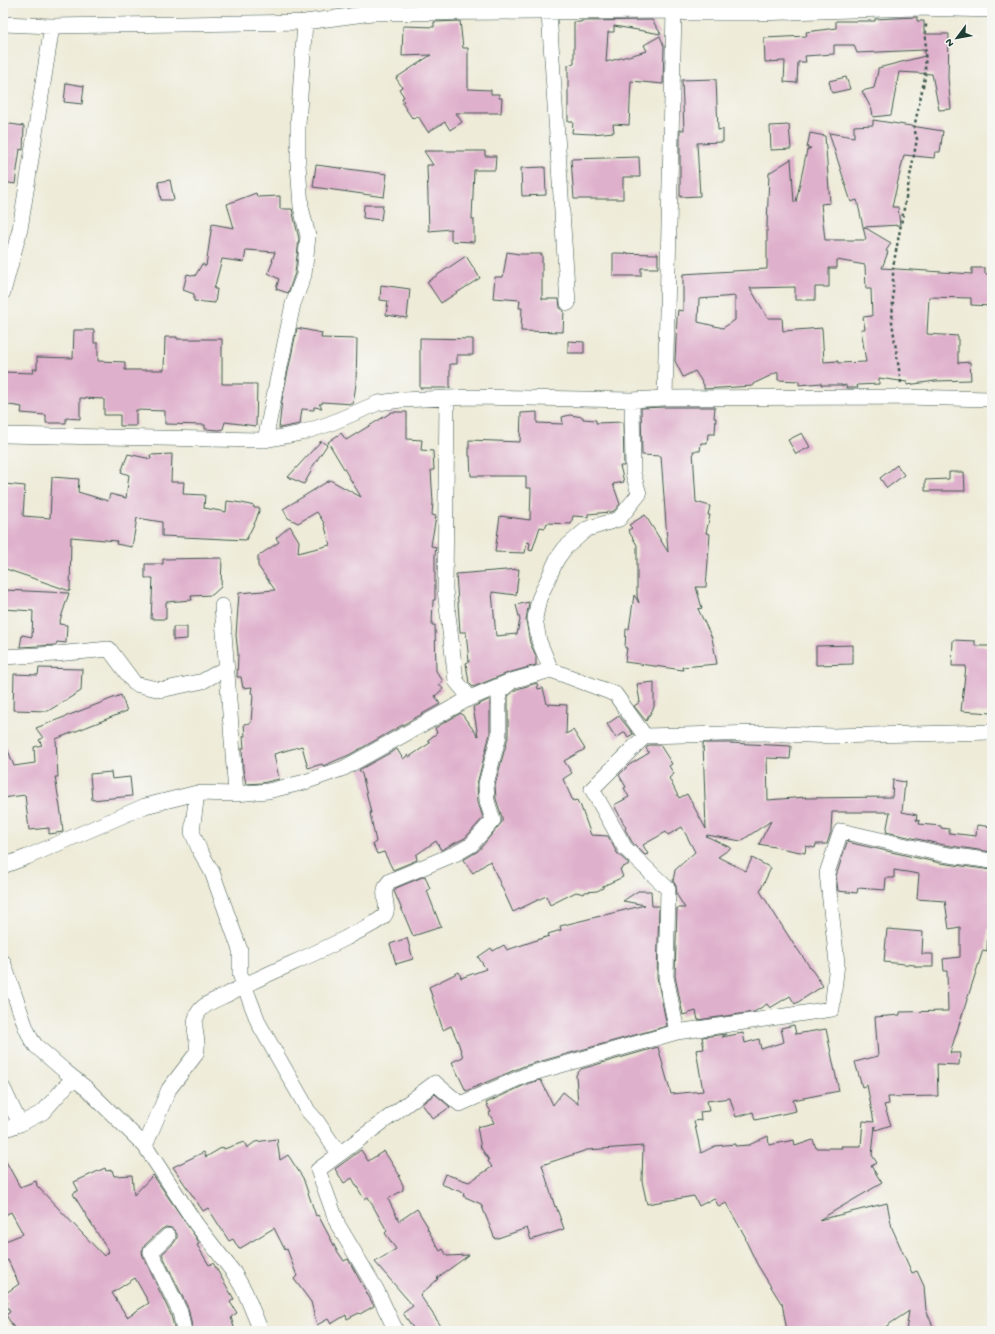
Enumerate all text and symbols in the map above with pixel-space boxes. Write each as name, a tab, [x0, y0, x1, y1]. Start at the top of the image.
north arrow	[937, 18, 977, 58]
text: N	[943, 36, 957, 48]

